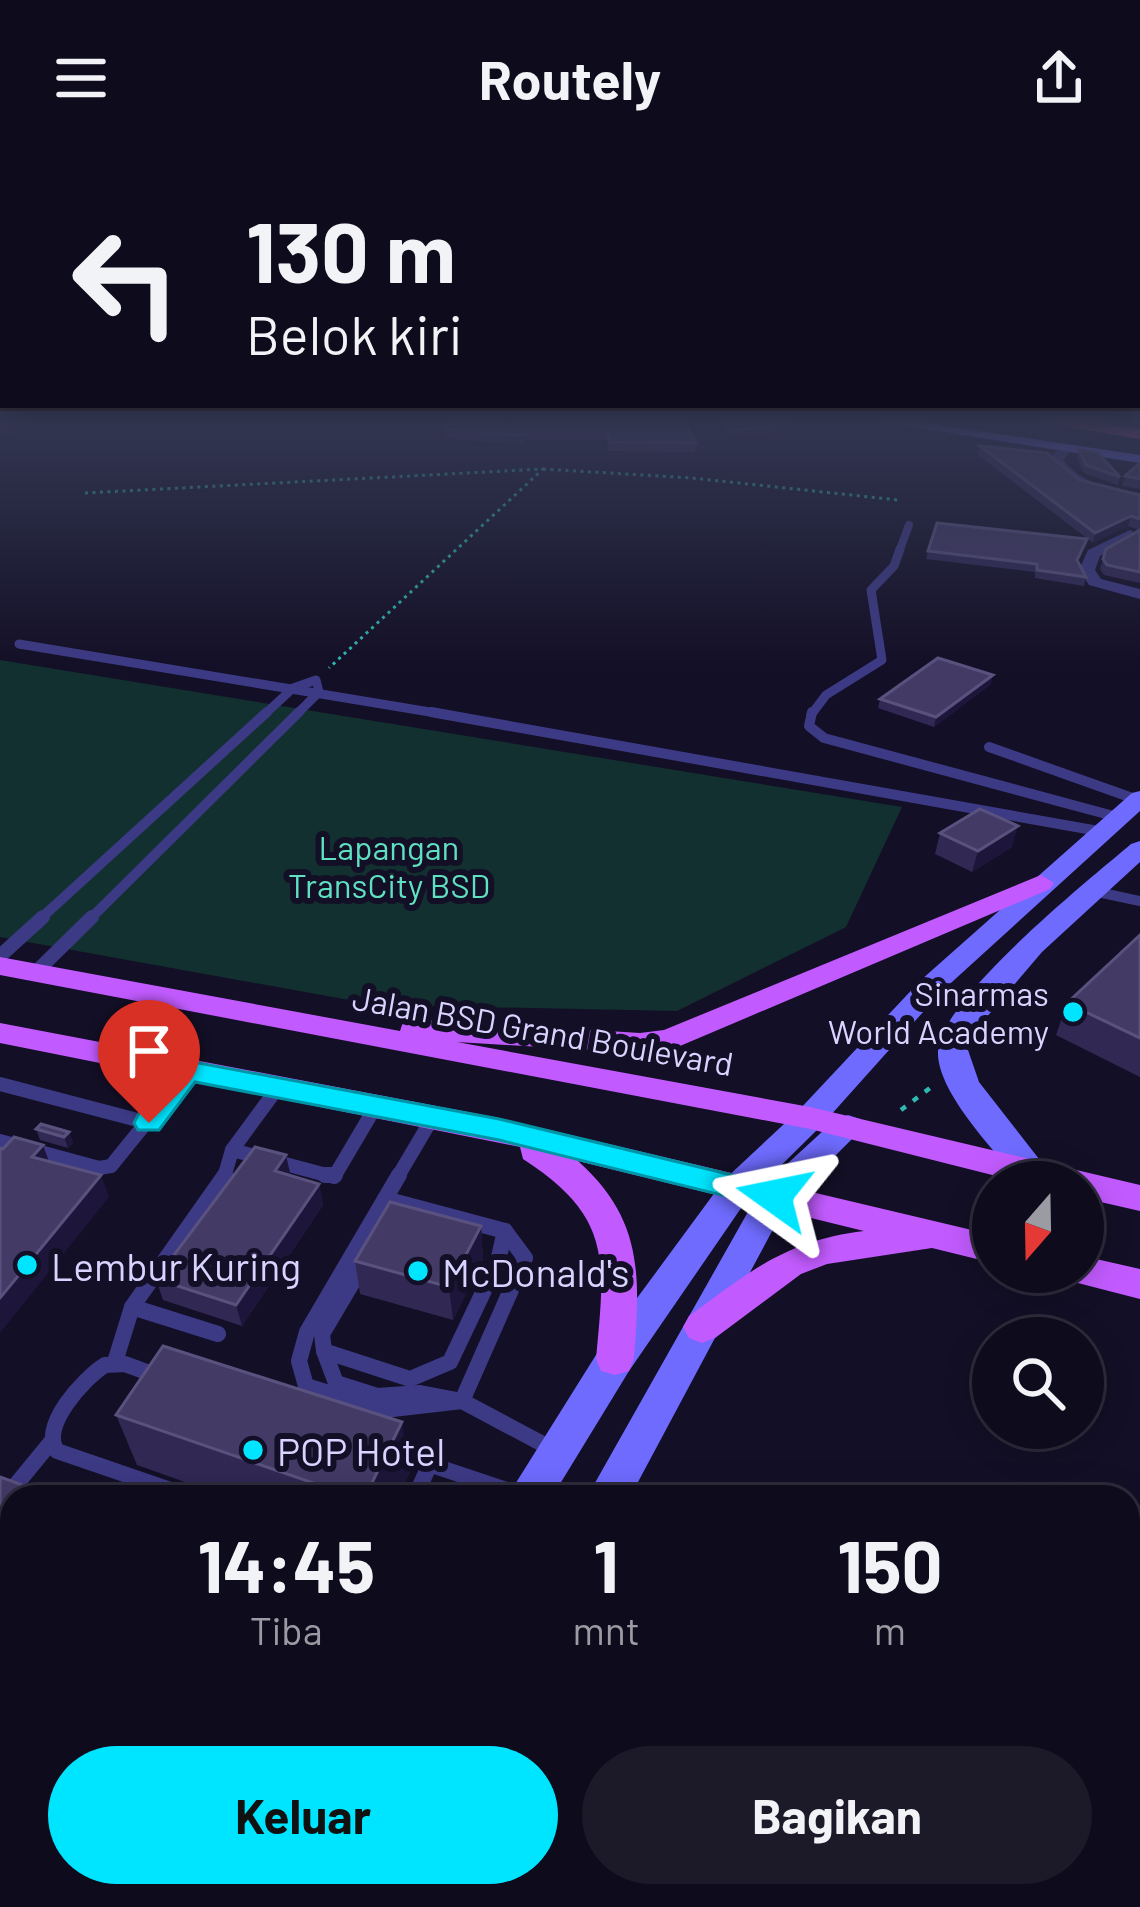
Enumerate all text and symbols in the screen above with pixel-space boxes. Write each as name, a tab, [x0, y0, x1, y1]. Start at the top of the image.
icon: menu	[48, 45, 114, 111]
icon: share	[1026, 45, 1092, 111]
text: Routely	[479, 46, 661, 111]
text: 130 m	[246, 199, 456, 300]
icon: left	[48, 204, 204, 360]
text: Belok kiri	[246, 301, 463, 366]
park label: Lapangan TransCity BSD	[288, 827, 490, 905]
place label: Sinarmas World Academy	[828, 973, 1049, 1051]
street label: Jalan BSD Grand Boulevard	[349, 977, 737, 1083]
marker: Sinarmas World Academy	[1060, 999, 1086, 1025]
pin	[98, 1000, 200, 1123]
icon: arrive	[116, 1018, 182, 1084]
position arrow	[711, 1133, 837, 1259]
north arrow	[972, 1161, 1104, 1293]
map controls	[972, 1161, 1104, 1449]
place label: Lembur Kuring	[51, 1242, 301, 1289]
place label: McDonald's	[442, 1248, 630, 1295]
marker: Lembur Kuring	[14, 1252, 40, 1278]
marker: McDonald's	[405, 1258, 431, 1284]
button: search	[972, 1317, 1104, 1449]
place label: POP Hotel	[277, 1427, 445, 1474]
marker: POP Hotel	[240, 1437, 266, 1463]
text: 14:45	[197, 1521, 375, 1607]
text: 1	[593, 1521, 619, 1607]
text: 150	[837, 1521, 943, 1607]
text: Tiba	[250, 1606, 323, 1653]
text: mnt	[572, 1606, 640, 1653]
text: m	[874, 1606, 906, 1653]
button: Keluar	[48, 1746, 558, 1884]
button: Bagikan	[582, 1746, 1092, 1884]

